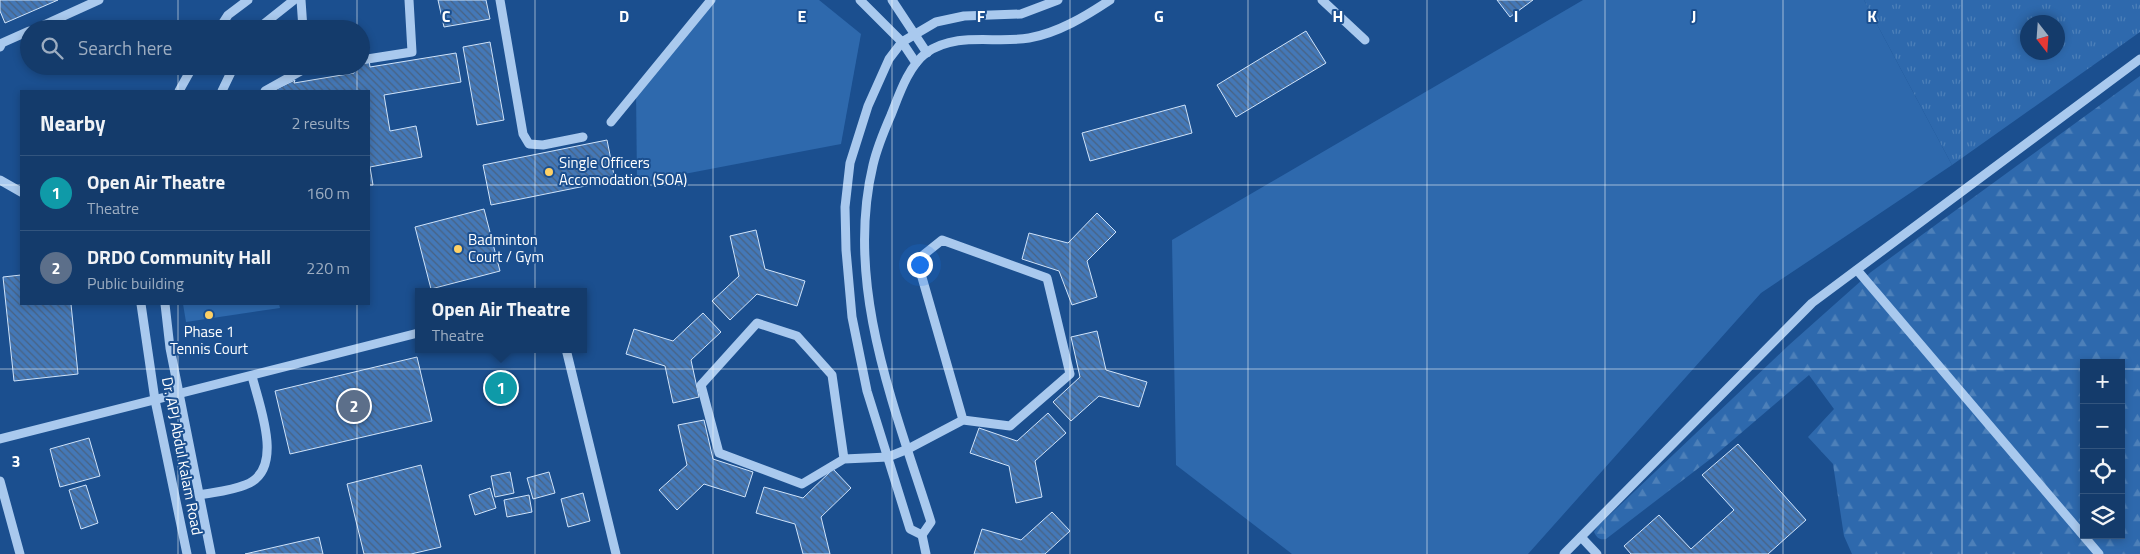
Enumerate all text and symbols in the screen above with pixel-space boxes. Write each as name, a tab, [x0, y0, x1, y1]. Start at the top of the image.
text: C	[442, 4, 451, 28]
text: D	[619, 4, 629, 28]
text: E	[798, 4, 807, 28]
text: F	[977, 4, 986, 28]
text: G	[1154, 4, 1164, 28]
text: H	[1333, 4, 1343, 28]
text: I	[1514, 4, 1518, 28]
text: J	[1692, 4, 1696, 28]
text: K	[1867, 4, 1877, 28]
north arrow	[2020, 15, 2065, 60]
search box	[20, 20, 370, 75]
text: Search here	[78, 33, 172, 62]
icon: search	[38, 34, 66, 62]
text: Nearby	[40, 107, 105, 139]
text: 2 results	[291, 111, 350, 135]
place label: Single Officers Accomodation (SOA)	[559, 151, 687, 191]
marker: Single Officers Accomodation (SOA)	[543, 166, 555, 178]
text: Open Air Theatre	[87, 167, 225, 196]
text: 1	[52, 181, 60, 205]
text: 160 m	[306, 181, 350, 205]
text: Theatre	[87, 196, 139, 220]
place label: Badminton Court / Gym	[468, 228, 544, 268]
text: DRDO Community Hall	[87, 242, 271, 271]
marker: Badminton Court / Gym	[452, 243, 464, 255]
your location	[907, 252, 933, 278]
text: 2	[52, 256, 60, 280]
text: 220 m	[306, 256, 350, 280]
text: Public building	[87, 271, 184, 295]
popup	[415, 288, 587, 353]
text: Open Air Theatre	[432, 294, 570, 323]
marker: Phase 1 Tennis Court	[203, 309, 215, 321]
place label: Phase 1 Tennis Court	[170, 320, 249, 360]
text: Theatre	[432, 323, 484, 347]
map controls	[2080, 359, 2125, 539]
button: +	[2080, 359, 2125, 404]
pin: 1	[485, 369, 517, 407]
street label: Dr. APJ Abdul Kalam Road	[156, 375, 209, 537]
pin: 2	[338, 387, 370, 425]
button: −	[2080, 404, 2125, 449]
text: 3	[12, 449, 20, 473]
button: locate	[2080, 449, 2125, 494]
button: layers	[2080, 494, 2125, 539]

